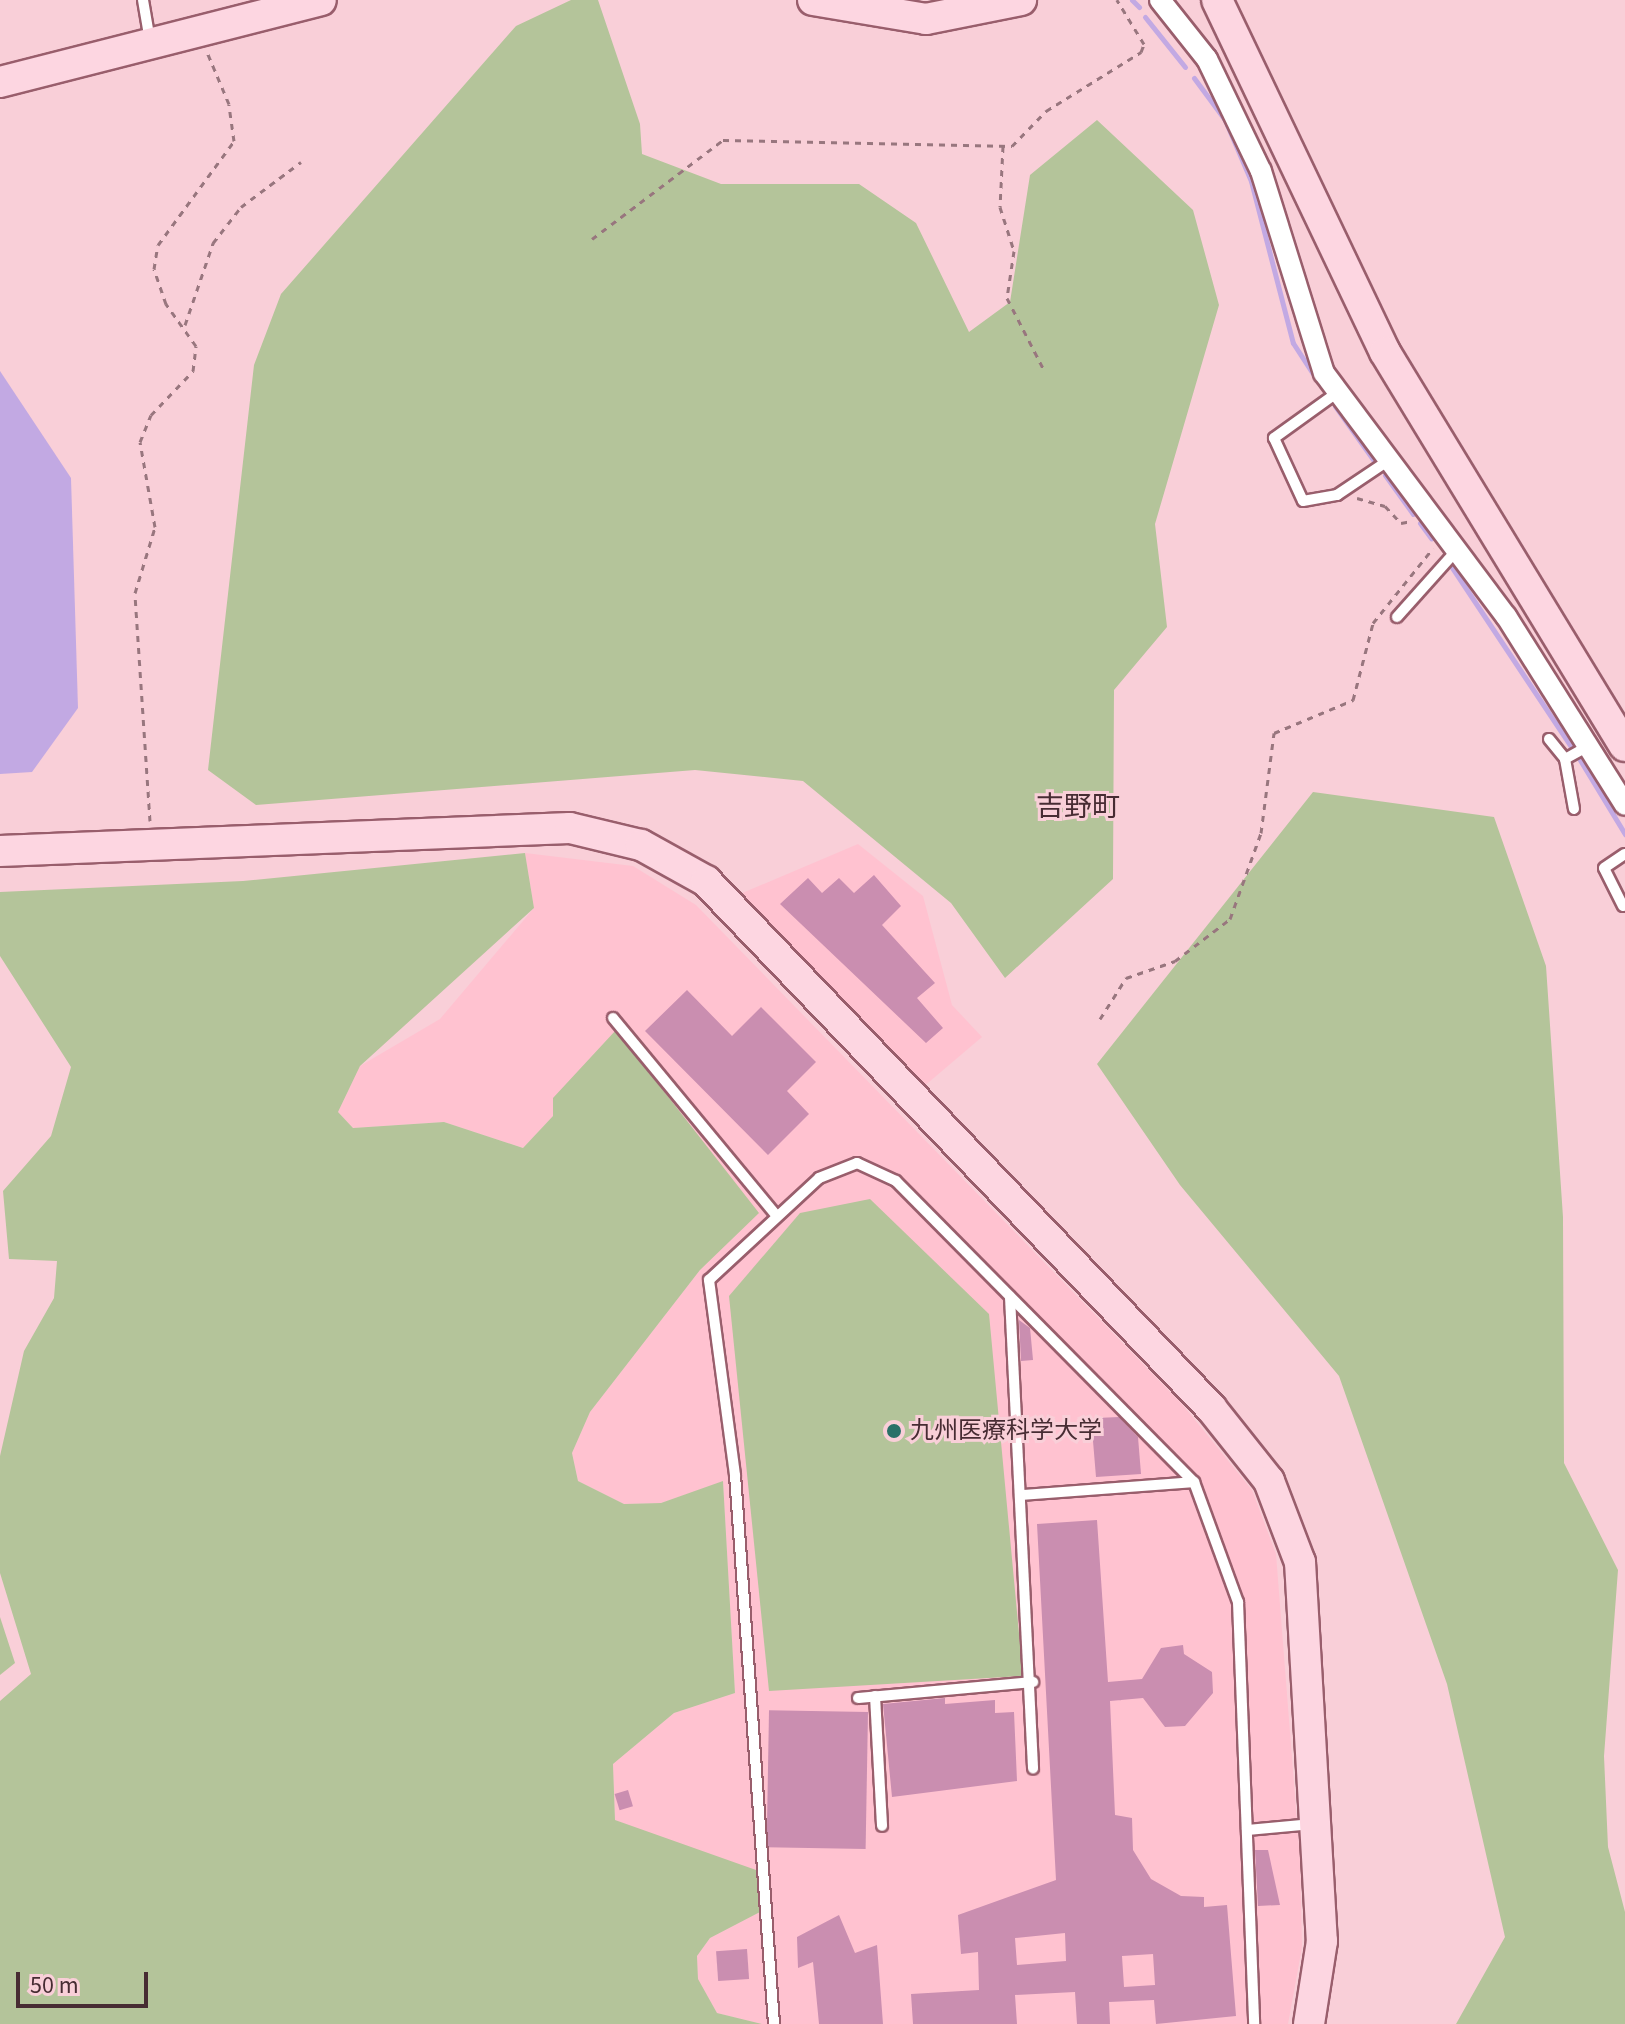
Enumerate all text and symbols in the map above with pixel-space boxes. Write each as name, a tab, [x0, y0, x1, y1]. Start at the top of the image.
district label: 吉野町	[1036, 790, 1120, 824]
place label: 九州医療科学大学	[910, 1417, 1102, 1445]
marker: 九州医療科学大学	[885, 1422, 903, 1440]
scale bar	[20, 1956, 152, 2006]
text: 50 m	[30, 1968, 79, 2003]

